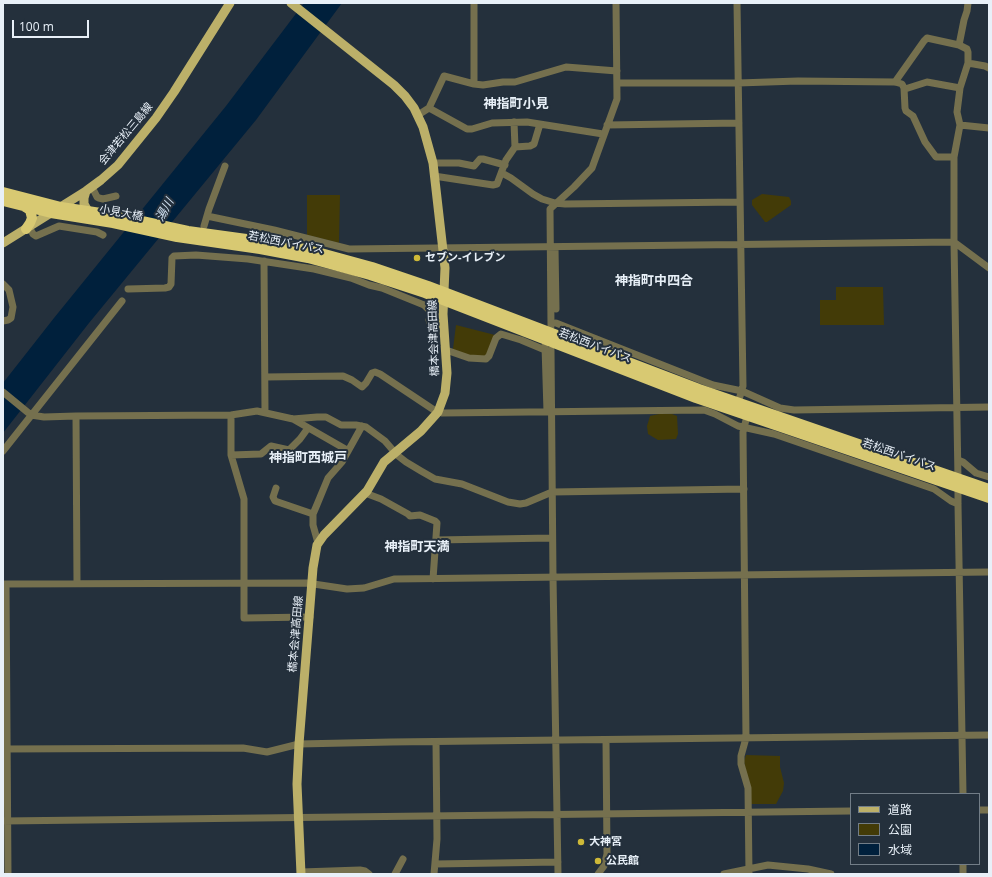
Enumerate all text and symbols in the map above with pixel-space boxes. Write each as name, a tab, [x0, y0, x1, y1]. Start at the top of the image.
scale bar	[14, 12, 91, 38]
text: 100 m	[19, 18, 54, 35]
district label: 神指町小見	[484, 96, 548, 112]
street label: 会津若松三島線	[96, 100, 156, 168]
water label: 湯川	[153, 196, 177, 224]
street label: 小見大橋	[98, 202, 144, 224]
street label: 若松西バイパス	[247, 229, 325, 257]
place label: セブン-イレブン	[425, 251, 506, 265]
marker: セブン-イレブン	[412, 253, 422, 263]
district label: 神指町中四合	[615, 273, 693, 289]
street label: 橋本会津高田線	[426, 299, 442, 377]
street label: 若松西バイパス	[557, 326, 633, 366]
street label: 若松西バイパス	[860, 436, 938, 474]
district label: 神指町西城戸	[269, 450, 347, 466]
district label: 神指町天満	[385, 539, 449, 555]
street label: 橋本会津高田線	[286, 595, 306, 673]
legend	[850, 793, 980, 865]
text: 道路	[888, 801, 912, 818]
text: 公園	[888, 821, 912, 838]
place label: 大神宮	[589, 835, 622, 849]
marker: 大神宮	[576, 837, 586, 847]
text: 水域	[888, 841, 912, 858]
place label: 公民館	[606, 854, 639, 868]
marker: 公民館	[593, 856, 603, 866]

